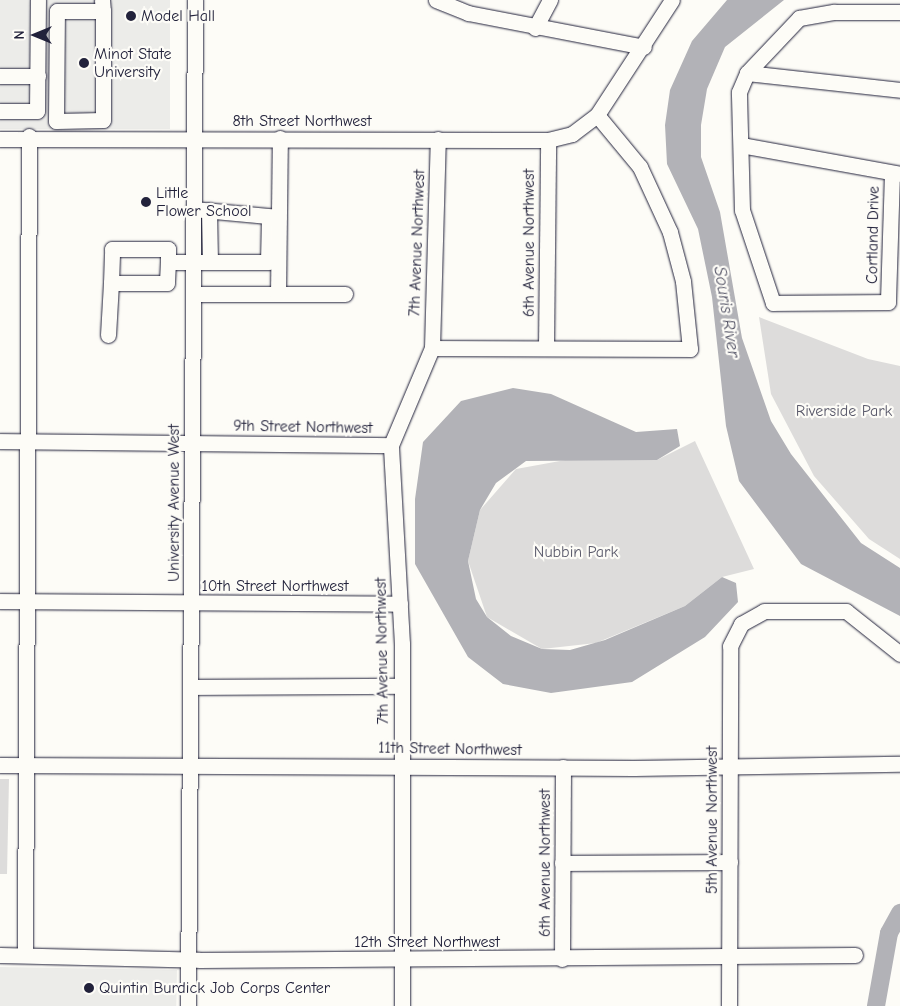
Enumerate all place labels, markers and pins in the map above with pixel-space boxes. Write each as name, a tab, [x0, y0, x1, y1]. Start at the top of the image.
place label: Model Hall	[141, 6, 215, 26]
marker: Model Hall	[125, 10, 137, 22]
place label: Minot State University	[94, 44, 171, 82]
marker: Minot State University	[78, 57, 90, 69]
place label: Little Flower School	[156, 183, 252, 221]
marker: Little Flower School	[140, 196, 152, 208]
place label: Quintin Burdick Job Corps Center	[99, 978, 330, 998]
marker: Quintin Burdick Job Corps Center	[83, 982, 95, 994]

